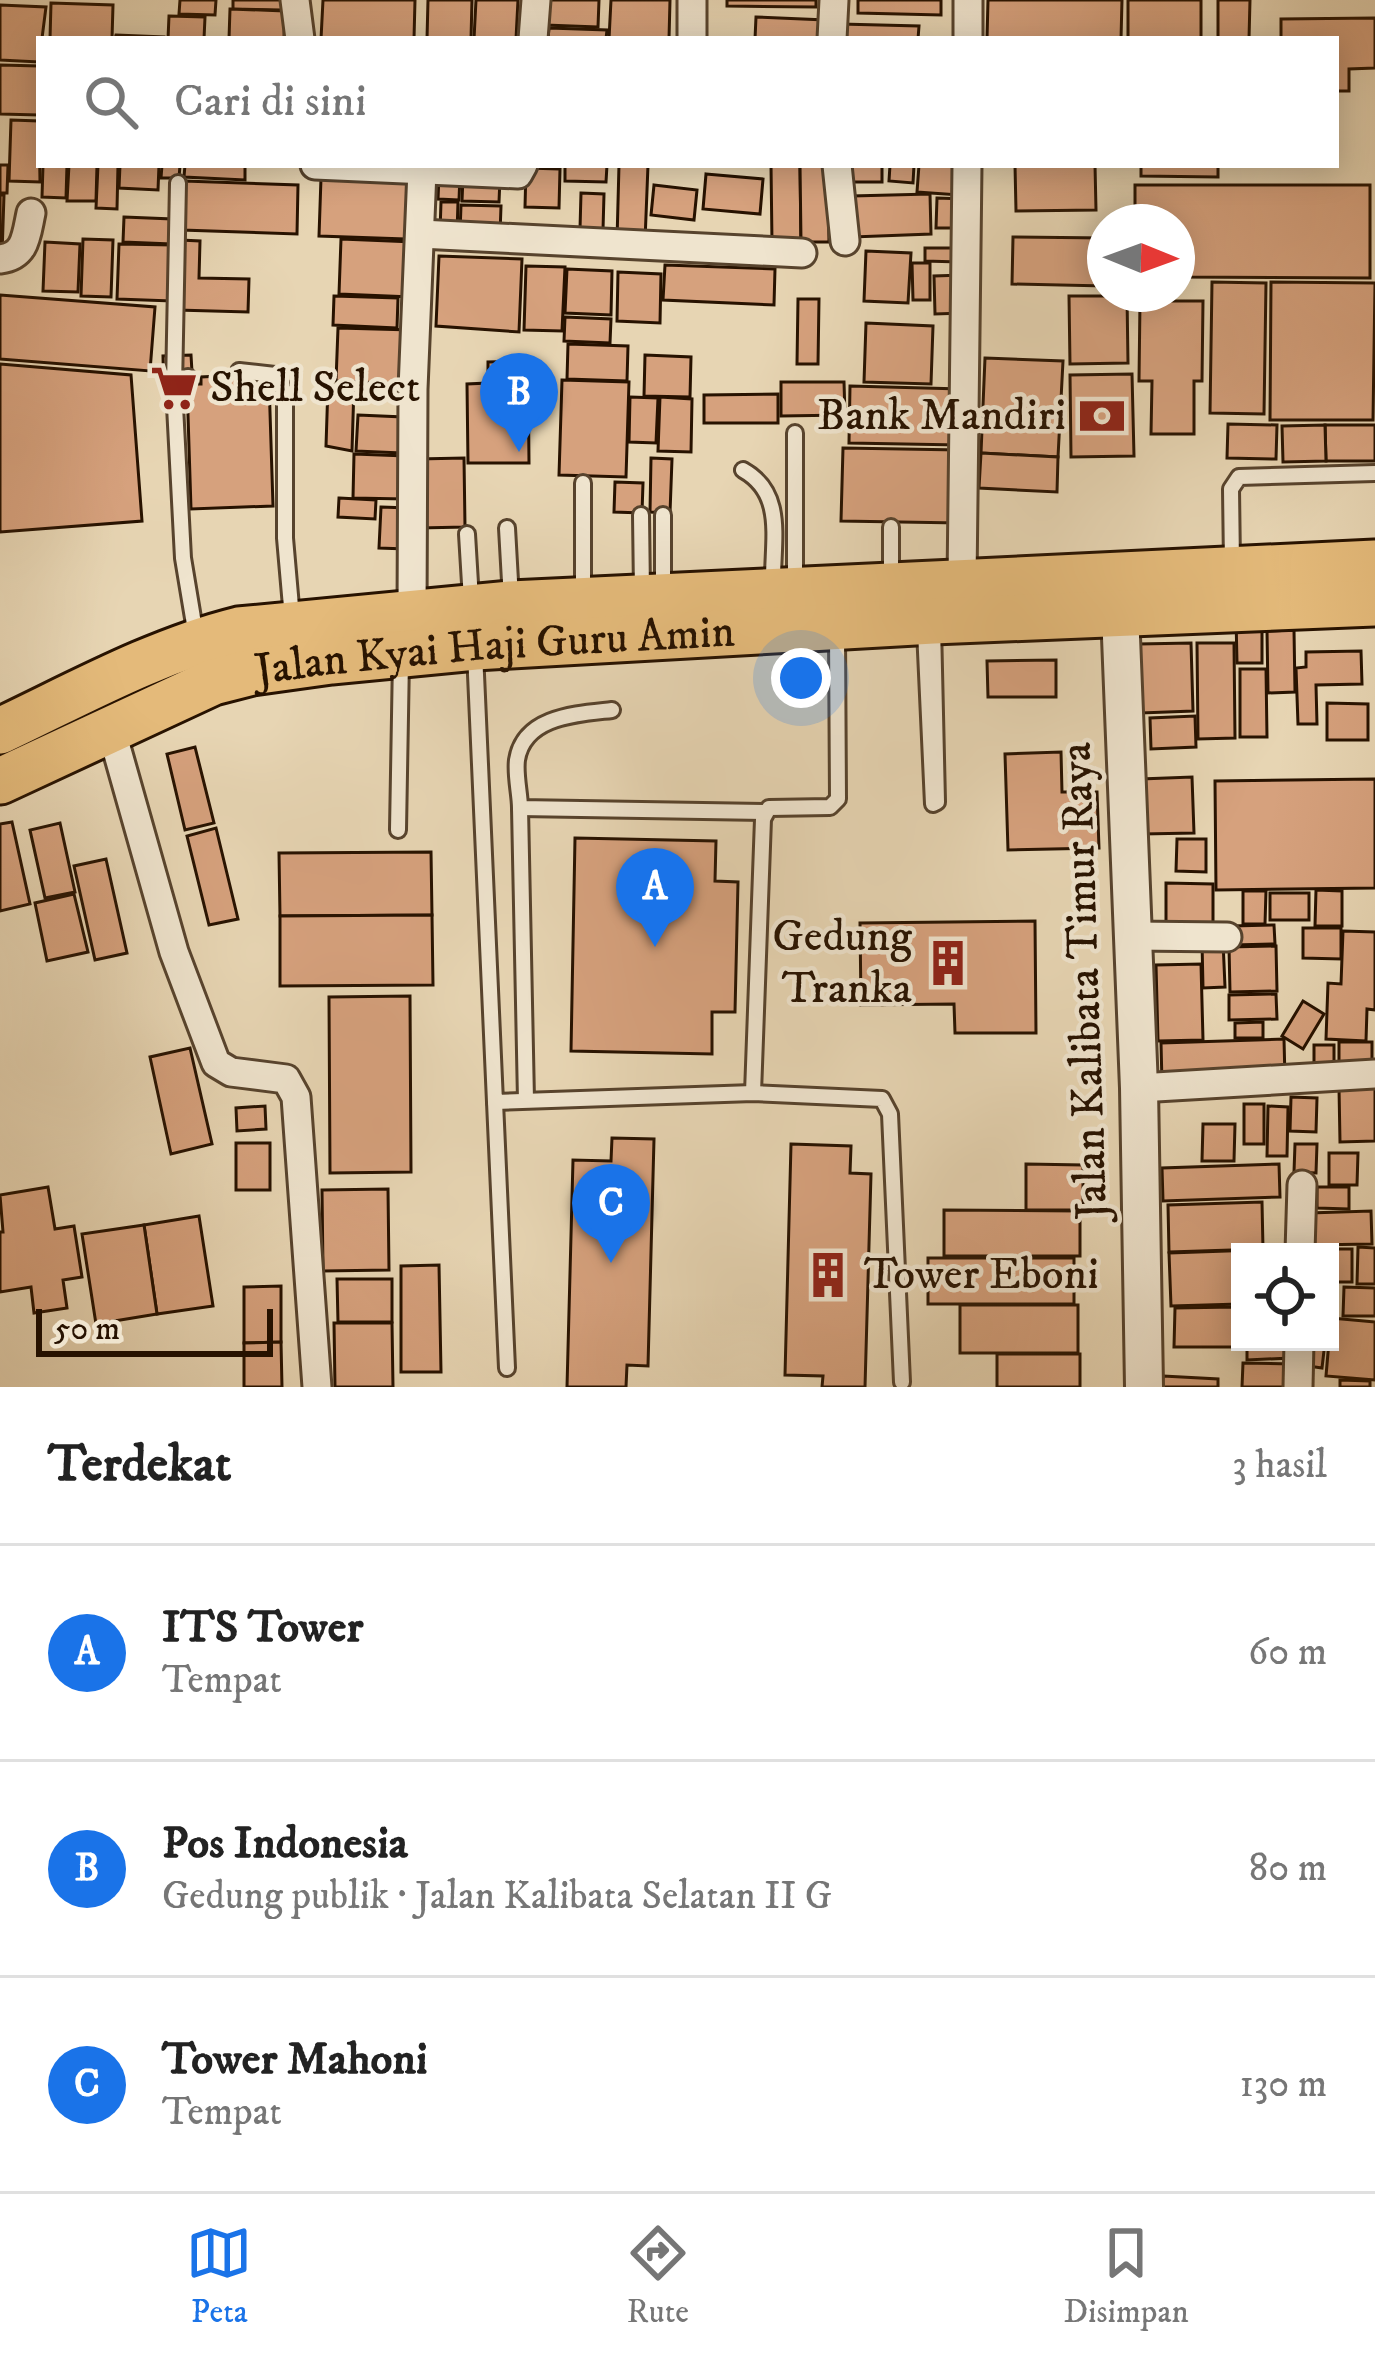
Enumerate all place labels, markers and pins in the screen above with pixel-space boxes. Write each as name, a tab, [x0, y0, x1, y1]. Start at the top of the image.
pin: B	[480, 353, 558, 452]
place label: Shell Select	[210, 360, 420, 416]
supermarket icon: Shell Select	[149, 363, 199, 413]
place label: Bank Mandiri	[817, 388, 1066, 444]
bank icon: Bank Mandiri	[1077, 391, 1127, 441]
pin: A	[616, 848, 694, 947]
place label: Gedung Tranka	[772, 909, 912, 1017]
building icon: Gedung Tranka	[923, 938, 973, 988]
pin: C	[572, 1164, 650, 1263]
place label: Tower Eboni	[864, 1247, 1099, 1303]
building icon: Tower Eboni	[803, 1250, 853, 1300]

